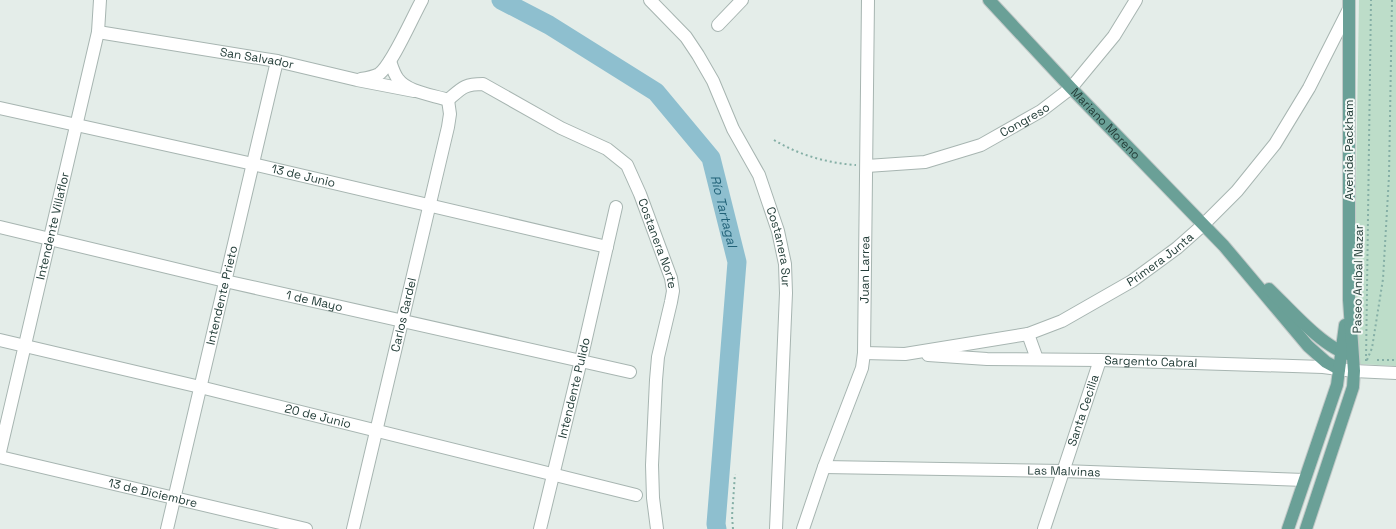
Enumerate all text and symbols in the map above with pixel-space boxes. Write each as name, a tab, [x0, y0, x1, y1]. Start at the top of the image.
street label: San Salvador	[219, 44, 296, 73]
street label: Mariano Moreno	[1067, 85, 1144, 163]
street label: Congreso	[997, 99, 1053, 141]
street label: Avenida Packham	[1341, 100, 1357, 200]
street label: 13 de Junio	[270, 161, 337, 191]
street label: Intendente Villaflor	[32, 170, 73, 281]
water label: Río Tartagal	[707, 173, 742, 251]
street label: Costanera Norte	[634, 196, 681, 290]
street label: Costanera Sur	[762, 205, 794, 288]
street label: Paseo Aníbal Nazar	[1349, 224, 1367, 333]
street label: Primera Junta	[1124, 229, 1197, 290]
street label: Juan Larrea	[857, 236, 873, 304]
street label: Intendente Prieto	[202, 244, 241, 347]
street label: Carlos Gardel	[387, 276, 420, 354]
street label: 1 de Mayo	[284, 287, 344, 315]
street label: Intendente Pulido	[554, 336, 594, 440]
street label: Sargento Cabral	[1104, 352, 1198, 371]
street label: Santa Cecilia	[1064, 372, 1103, 448]
street label: 20 de Junio	[283, 400, 353, 432]
street label: Las Malvinas	[1027, 462, 1101, 480]
street label: 13 de Diciembre	[107, 475, 199, 511]

